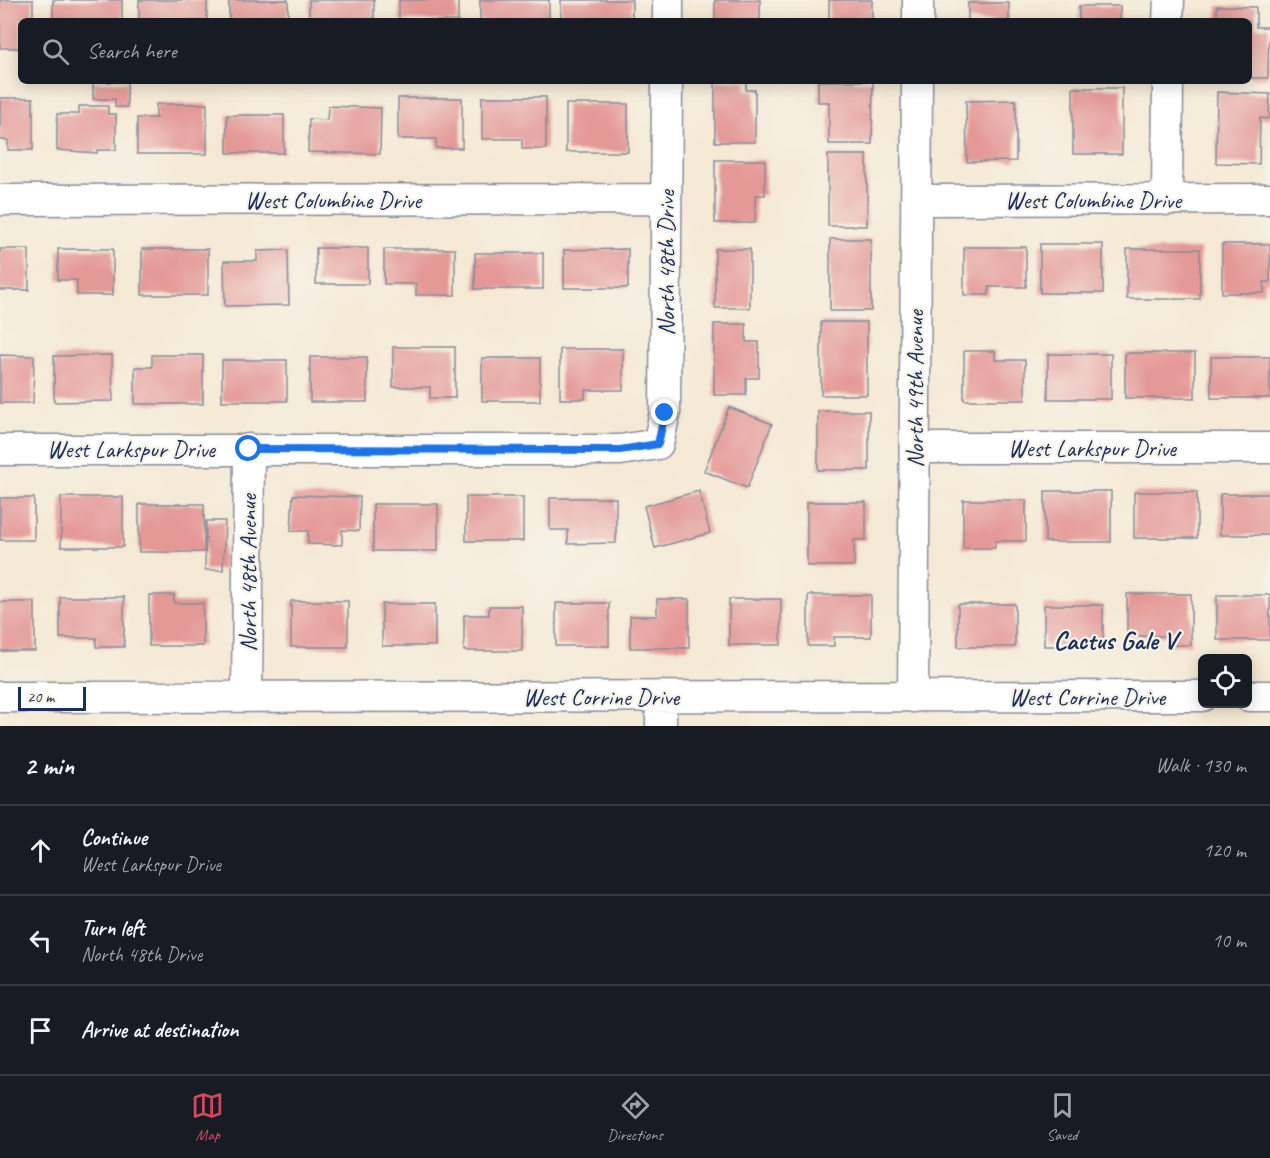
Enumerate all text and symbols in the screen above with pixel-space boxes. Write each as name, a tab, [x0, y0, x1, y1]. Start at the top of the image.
search box	[18, 18, 1252, 84]
icon: search	[39, 35, 72, 68]
text: Search here	[87, 37, 177, 65]
street label: West Columbine Drive	[245, 185, 423, 215]
street label: West Columbine Drive	[1005, 185, 1183, 215]
street label: North 48th Drive	[651, 188, 681, 336]
street label: North 49th Avenue	[900, 308, 930, 468]
route end	[651, 399, 677, 425]
street label: West Larkspur Drive	[1008, 433, 1178, 463]
street label: West Larkspur Drive	[47, 434, 217, 464]
route start	[235, 435, 261, 461]
street label: North 48th Avenue	[233, 492, 263, 652]
district label: Cactus Gale V	[1053, 624, 1183, 657]
map controls	[1198, 654, 1252, 708]
button: locate	[1198, 654, 1252, 708]
street label: West Corrine Drive	[523, 682, 681, 712]
street label: West Corrine Drive	[1009, 682, 1167, 712]
scale bar	[18, 684, 86, 712]
text: 20 m	[27, 687, 54, 707]
text: 2 min	[24, 749, 74, 782]
text: Walk · 130 m	[1156, 753, 1246, 778]
text: Continue	[81, 824, 147, 852]
icon: ahead	[24, 834, 57, 867]
text: 120 m	[1203, 838, 1246, 863]
text: West Larkspur Drive	[81, 852, 221, 877]
text: Turn left	[81, 914, 145, 942]
icon: left	[24, 924, 57, 957]
text: 10 m	[1212, 928, 1246, 953]
text: North 48th Drive	[81, 942, 202, 967]
icon: arrive	[24, 1014, 57, 1047]
text: Arrive at destination	[81, 1016, 238, 1044]
tab: Map	[191, 1089, 224, 1145]
tab: Directions	[607, 1089, 663, 1145]
tab: Saved	[1046, 1089, 1079, 1145]

